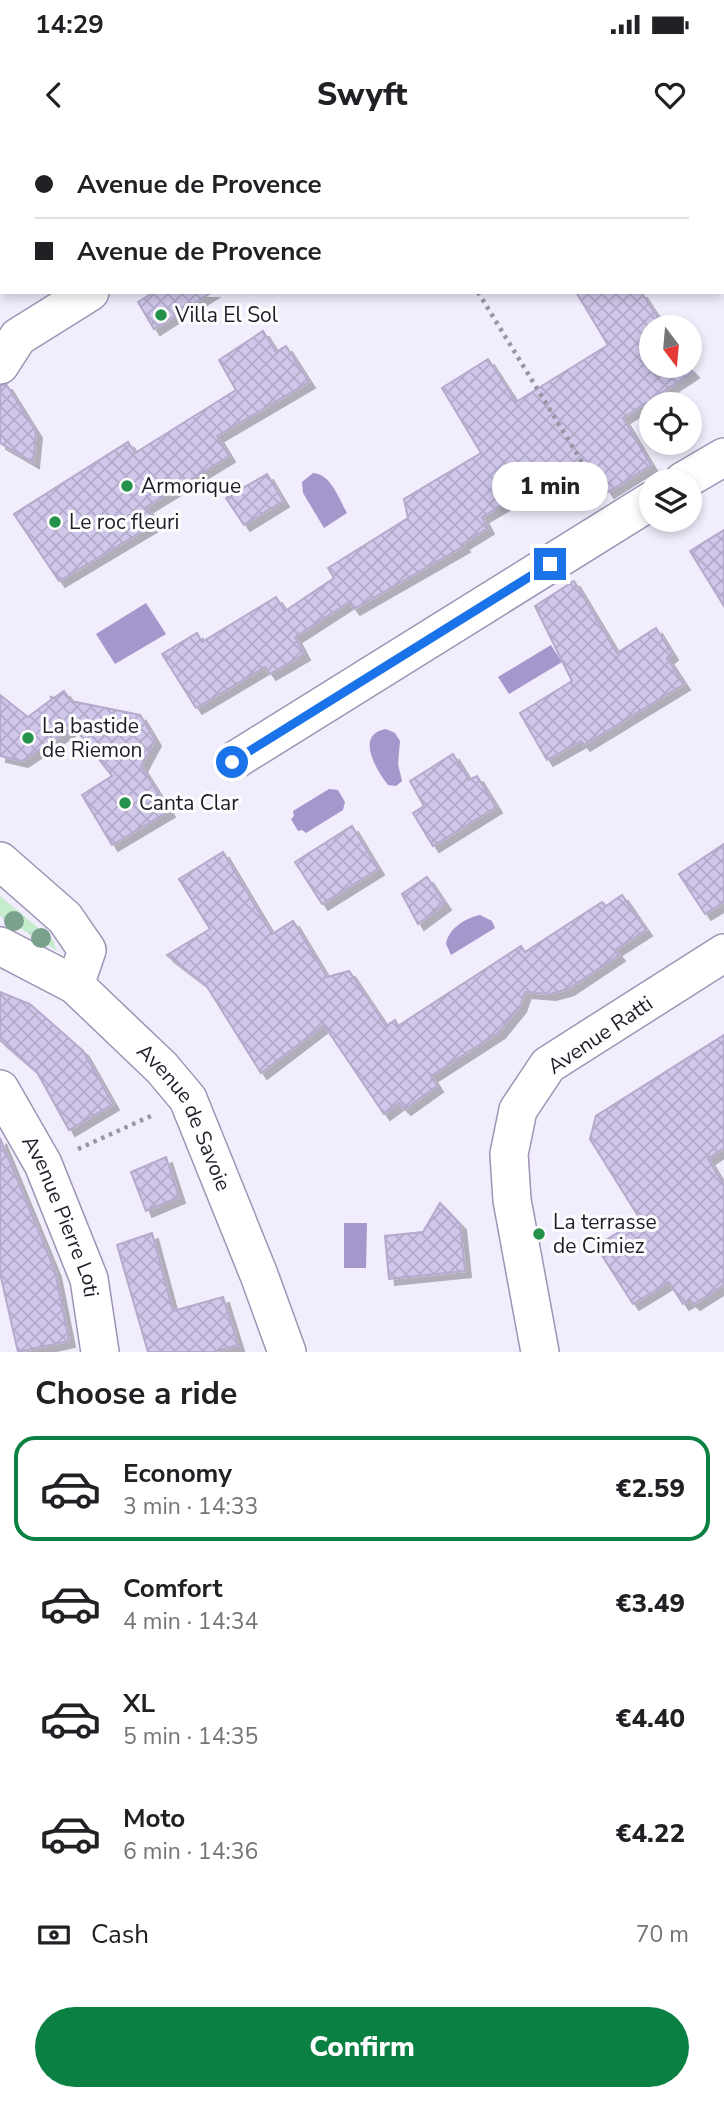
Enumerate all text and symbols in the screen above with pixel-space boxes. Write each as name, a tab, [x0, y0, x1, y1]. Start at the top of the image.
text: 14:29	[35, 7, 104, 42]
text: Swyft	[317, 73, 407, 116]
icon: back	[35, 76, 73, 114]
icon: heart	[651, 76, 689, 114]
text: Avenue de Provence	[77, 167, 321, 202]
text: Avenue de Provence	[77, 234, 321, 269]
place label: Villa El Sol	[174, 301, 279, 329]
marker: Villa El Sol	[153, 307, 169, 323]
north arrow	[639, 315, 702, 378]
map controls	[639, 315, 702, 532]
button: locate	[639, 392, 702, 455]
callout: 1 min	[492, 462, 608, 512]
button: layers	[639, 469, 702, 532]
text: 1 min	[520, 471, 580, 502]
place label: Armorique	[141, 472, 241, 500]
marker: Armorique	[119, 478, 135, 494]
place label: Le roc fleuri	[69, 508, 180, 536]
marker: Le roc fleuri	[47, 514, 63, 530]
route end	[534, 548, 566, 580]
place label: La bastide de Riemon	[42, 712, 143, 764]
marker: La bastide de Riemon	[20, 730, 36, 746]
route start	[216, 746, 248, 778]
place label: Canta Clar	[139, 789, 239, 817]
marker: Canta Clar	[117, 795, 133, 811]
street label: Avenue Ratti	[542, 989, 658, 1081]
street label: Avenue de Savoie	[131, 1037, 238, 1195]
street label: Avenue Pierre Loti	[15, 1130, 106, 1299]
place label: La terrasse de Cimiez	[553, 1208, 657, 1260]
marker: La terrasse de Cimiez	[531, 1226, 547, 1242]
text: Choose a ride	[35, 1372, 237, 1415]
text: Economy	[123, 1456, 232, 1491]
icon: car	[39, 1457, 102, 1520]
text: €2.59	[616, 1471, 685, 1506]
text: 3 min · 14:33	[123, 1491, 258, 1522]
text: Comfort	[123, 1571, 223, 1606]
icon: car	[39, 1572, 102, 1635]
text: €3.49	[616, 1586, 685, 1621]
text: 4 min · 14:34	[123, 1606, 258, 1637]
text: XL	[123, 1686, 155, 1721]
icon: car	[39, 1687, 102, 1750]
text: €4.40	[616, 1701, 685, 1736]
text: 5 min · 14:35	[123, 1721, 258, 1752]
text: Moto	[123, 1801, 185, 1836]
icon: car	[39, 1802, 102, 1865]
text: €4.22	[616, 1816, 685, 1851]
text: 6 min · 14:36	[123, 1836, 258, 1867]
icon: cash	[35, 1916, 73, 1954]
text: Cash	[91, 1917, 149, 1952]
text: 70 m	[636, 1919, 689, 1950]
button: Confirm	[35, 2007, 689, 2087]

